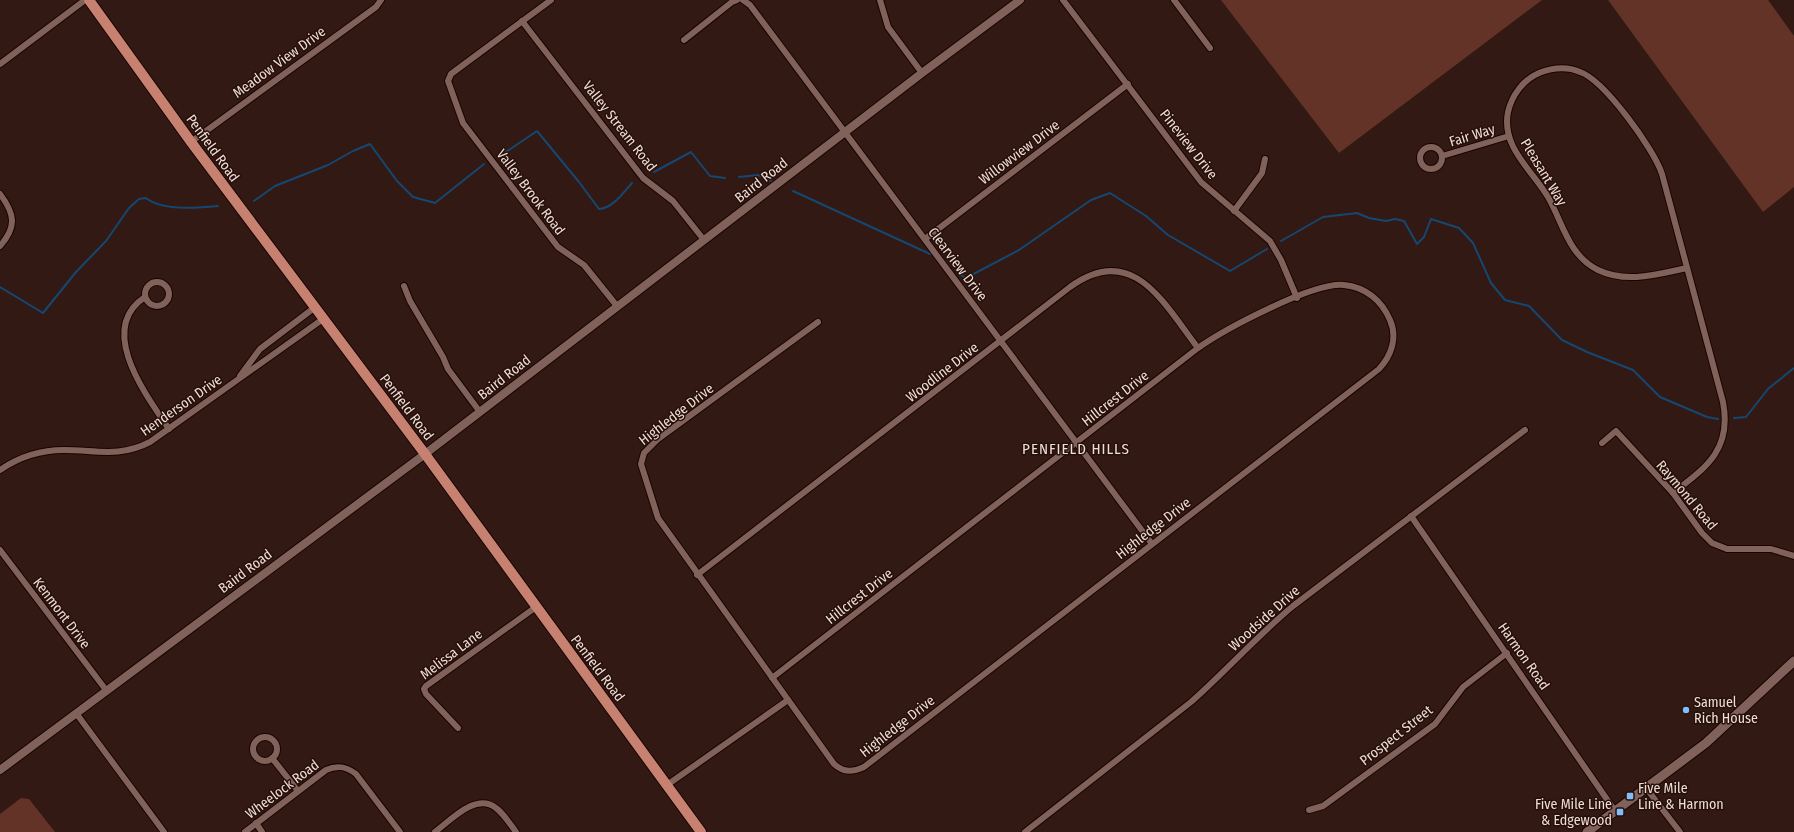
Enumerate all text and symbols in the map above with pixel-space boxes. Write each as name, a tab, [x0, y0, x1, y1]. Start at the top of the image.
street label: Meadow View Drive	[230, 23, 329, 102]
street label: Valley Stream Road	[579, 78, 660, 175]
street label: Pineview Drive	[1156, 106, 1221, 183]
street label: Penfield Road	[183, 111, 243, 185]
street label: Willowview Drive	[976, 116, 1063, 188]
street label: Fair Way	[1447, 120, 1498, 150]
street label: Pleasant Way	[1517, 136, 1571, 210]
street label: Valley Brook Road	[493, 146, 568, 238]
street label: Baird Road	[732, 154, 791, 206]
street label: Clearview Drive	[924, 224, 991, 305]
street label: Woodline Drive	[903, 339, 982, 406]
street label: Baird Road	[475, 351, 534, 403]
street label: Hillcrest Drive	[1078, 367, 1152, 430]
street label: Henderson Drive	[137, 371, 225, 440]
street label: Penfield Road	[376, 371, 437, 444]
street label: Highledge Drive	[636, 380, 717, 449]
district label: PENFIELD HILLS	[1022, 440, 1130, 458]
street label: Raymond Road	[1653, 457, 1721, 534]
street label: Highledge Drive	[1113, 494, 1194, 563]
street label: Baird Road	[215, 546, 275, 597]
street label: Hillcrest Drive	[822, 565, 896, 628]
street label: Kenmont Drive	[29, 574, 94, 652]
street label: Woodside Drive	[1225, 582, 1303, 655]
street label: Harmon Road	[1494, 619, 1553, 693]
street label: Melissa Lane	[417, 626, 486, 683]
street label: Penfield Road	[567, 632, 628, 705]
street label: Highledge Drive	[857, 692, 938, 761]
place label: Samuel Rich House	[1694, 694, 1758, 727]
street label: Prospect Street	[1357, 701, 1436, 769]
marker: Samuel Rich House	[1681, 705, 1691, 715]
street label: Wheelock Road	[242, 756, 322, 823]
place label: Five Mile Line & Harmon	[1638, 780, 1724, 813]
marker: Five Mile Line & Harmon	[1625, 791, 1635, 801]
place label: Five Mile Line & Edgewood	[1535, 796, 1612, 829]
marker: Five Mile Line & Edgewood	[1615, 807, 1625, 817]

